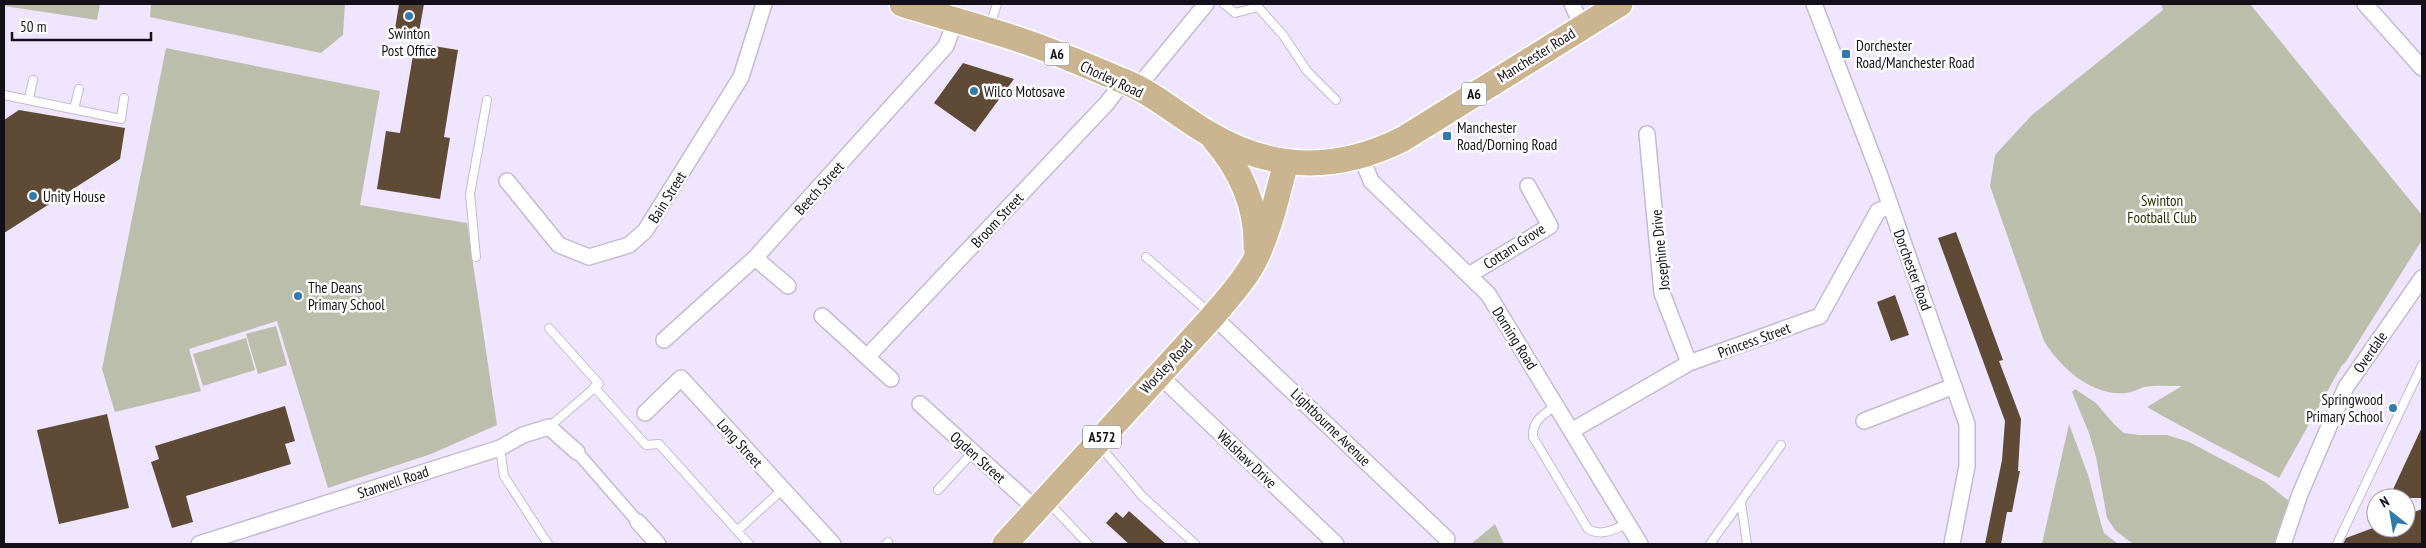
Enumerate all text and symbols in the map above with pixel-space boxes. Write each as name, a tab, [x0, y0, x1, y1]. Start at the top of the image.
scale bar	[12, 10, 151, 42]
marker: Swinton Post Office	[403, 10, 415, 22]
text: 50 m	[20, 17, 46, 36]
place label: Swinton Post Office	[381, 24, 437, 60]
street label: Manchester Road	[1493, 24, 1579, 86]
place label: Dorchester Road/Manchester Road	[1856, 36, 1974, 72]
road number: A6	[1044, 42, 1070, 66]
marker: Dorchester Road/Manchester Road	[1840, 48, 1852, 60]
street label: Chorley Road	[1077, 56, 1147, 102]
place label: Wilco Motosave	[984, 82, 1065, 101]
road number: A6	[1462, 82, 1486, 106]
marker: Wilco Motosave	[968, 85, 980, 97]
place label: Manchester Road/Dorning Road	[1457, 118, 1557, 154]
marker: Manchester Road/Dorning Road	[1441, 130, 1453, 142]
street label: Beech Street	[790, 157, 848, 219]
street label: Bain Street	[644, 168, 690, 226]
place label: Unity House	[43, 187, 105, 206]
street label: Broom Street	[967, 189, 1027, 251]
marker: Unity House	[27, 190, 39, 202]
park label: Swinton Football Club	[2127, 191, 2197, 227]
street label: Josephine Drive	[1646, 209, 1674, 292]
street label: Cottam Grove	[1479, 219, 1549, 273]
street label: Dorchester Road	[1890, 227, 1936, 313]
place label: The Deans Primary School	[308, 278, 385, 314]
marker: The Deans Primary School	[292, 290, 304, 302]
street label: Dorning Road	[1488, 303, 1542, 373]
street label: Princess Street	[1715, 318, 1793, 362]
street label: Overdale	[2349, 328, 2391, 376]
street label: Worsley Road	[1136, 334, 1196, 398]
street label: Lightbourne Avenue	[1287, 384, 1375, 470]
place label: Springwood Primary School	[2306, 390, 2383, 426]
marker: Springwood Primary School	[2387, 402, 2399, 414]
street label: Long Street	[713, 415, 767, 471]
road number: A572	[1083, 426, 1121, 448]
street label: Walshaw Drive	[1213, 426, 1281, 492]
street label: Ogden Street	[946, 427, 1010, 487]
street label: Stanwell Road	[355, 462, 431, 502]
north arrow	[2366, 488, 2416, 538]
text: N	[2376, 492, 2392, 512]

